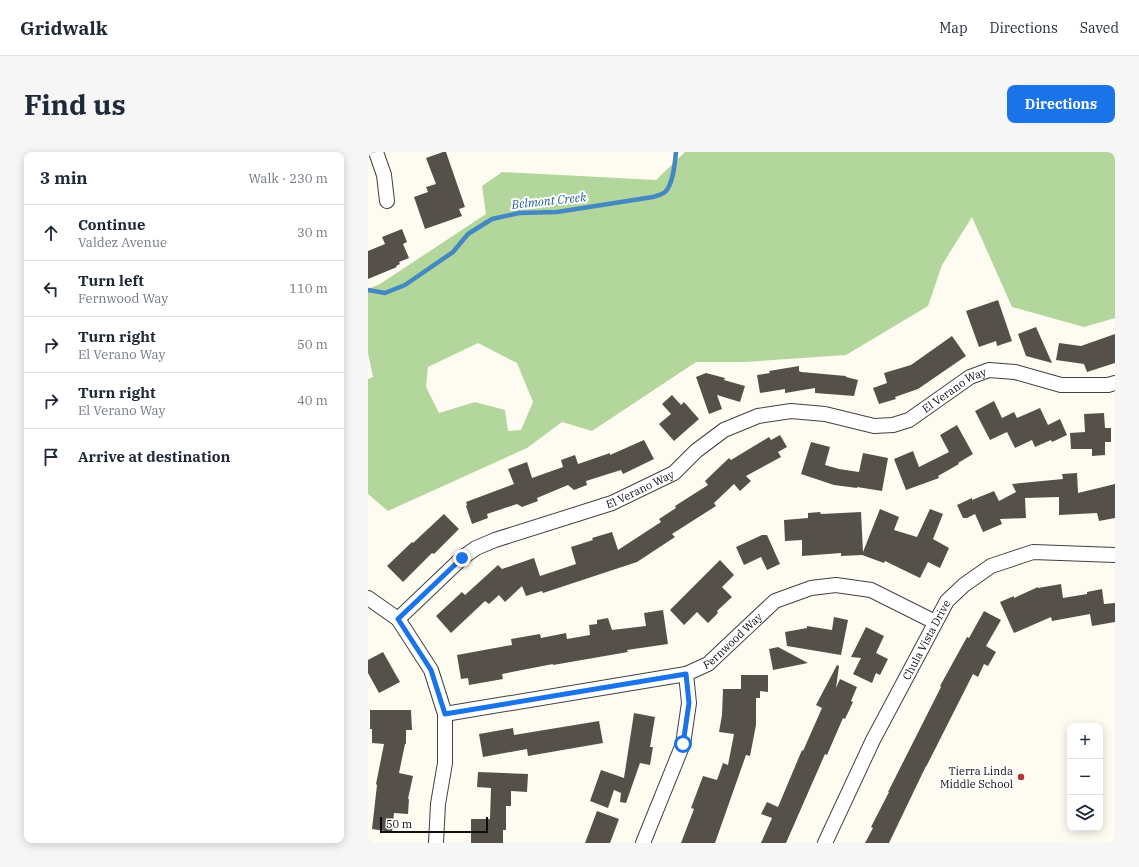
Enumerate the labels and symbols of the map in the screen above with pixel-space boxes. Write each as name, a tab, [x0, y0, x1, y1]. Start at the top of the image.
water label: Belmont Creek	[510, 189, 588, 212]
street label: El Verano Way	[919, 365, 988, 416]
street label: El Verano Way	[604, 467, 676, 511]
route end	[453, 549, 471, 567]
street label: Chula Vista Drive	[899, 597, 953, 682]
street label: Fernwood Way	[701, 610, 765, 672]
route start	[674, 735, 692, 753]
place label: Tierra Linda Middle School	[940, 764, 1013, 791]
marker: Tierra Linda Middle School	[1016, 772, 1026, 782]
scale bar	[380, 815, 488, 834]

